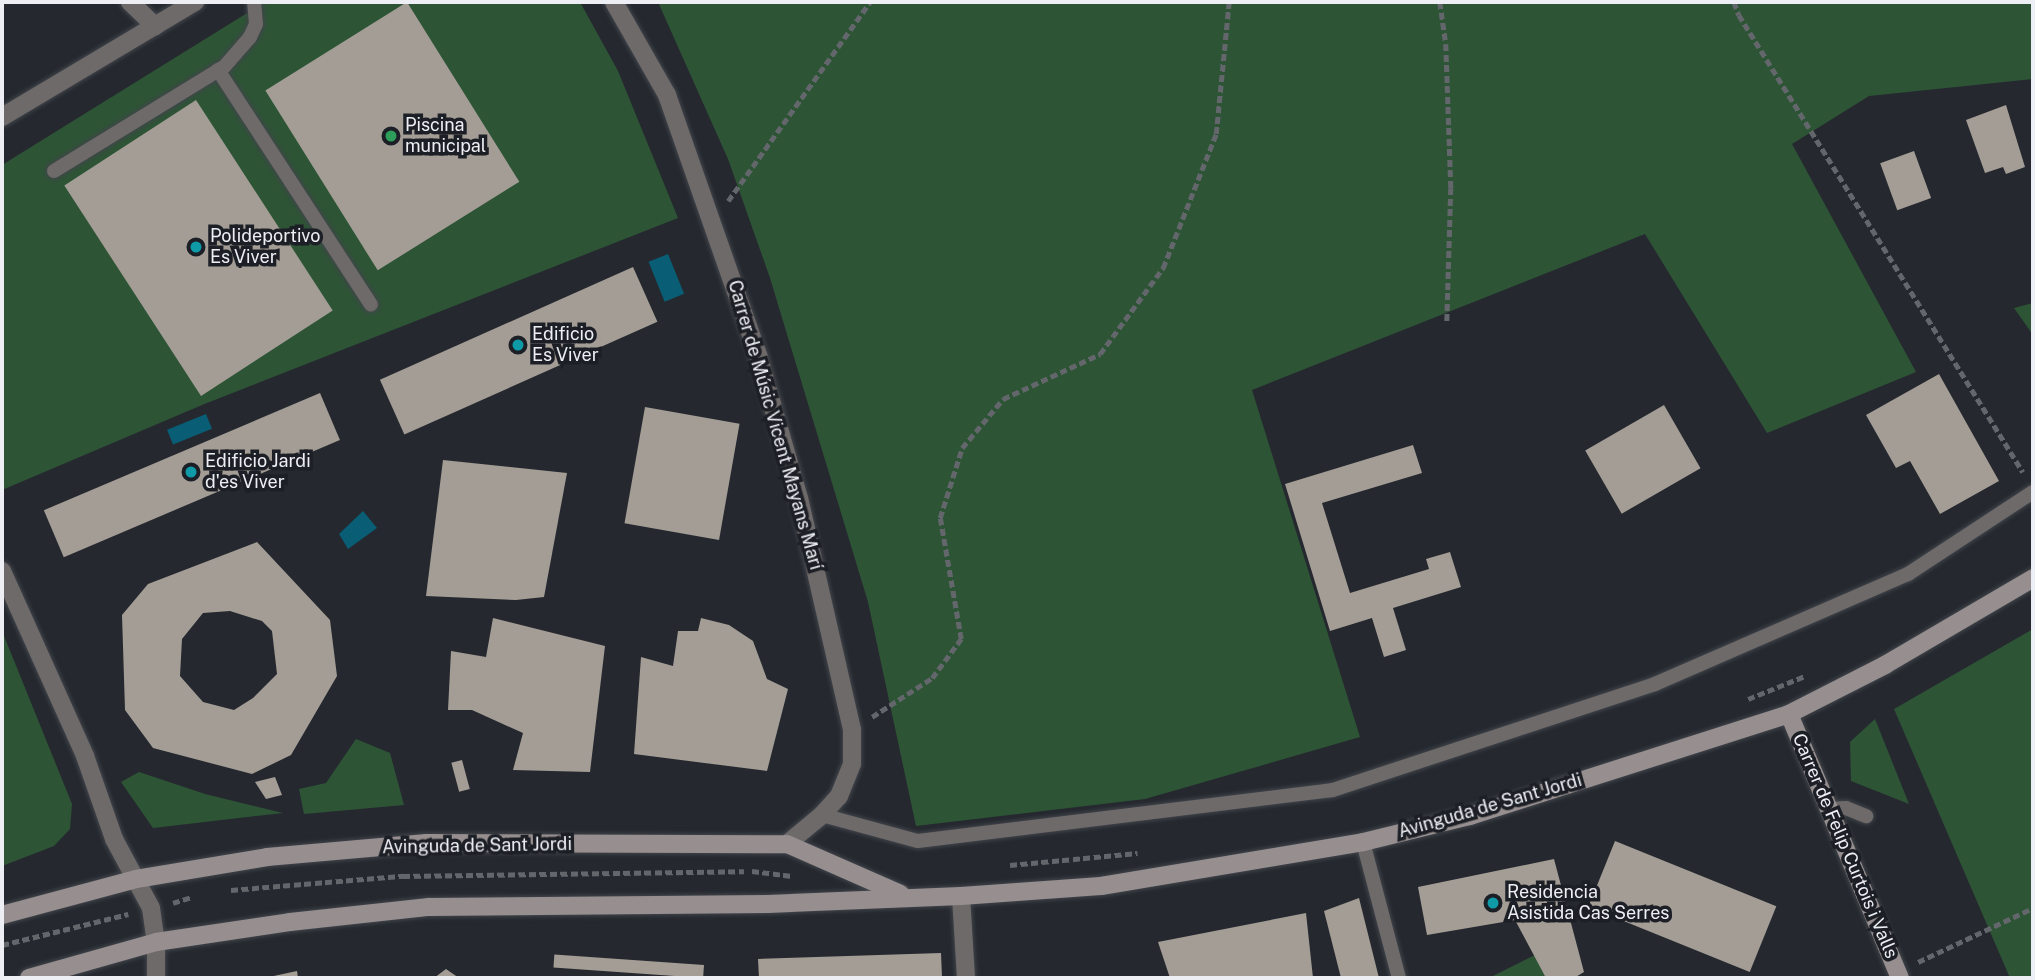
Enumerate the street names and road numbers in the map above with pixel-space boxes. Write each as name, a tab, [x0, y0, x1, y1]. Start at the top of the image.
street label: Carrer de Músic Vicent Mayans Marí	[723, 277, 827, 573]
street label: Carrer de Felip Curtois i Valls	[1788, 730, 1902, 962]
street label: Avinguda de Sant Jordi	[1396, 769, 1584, 843]
street label: Avinguda de Sant Jordi	[382, 834, 572, 858]

